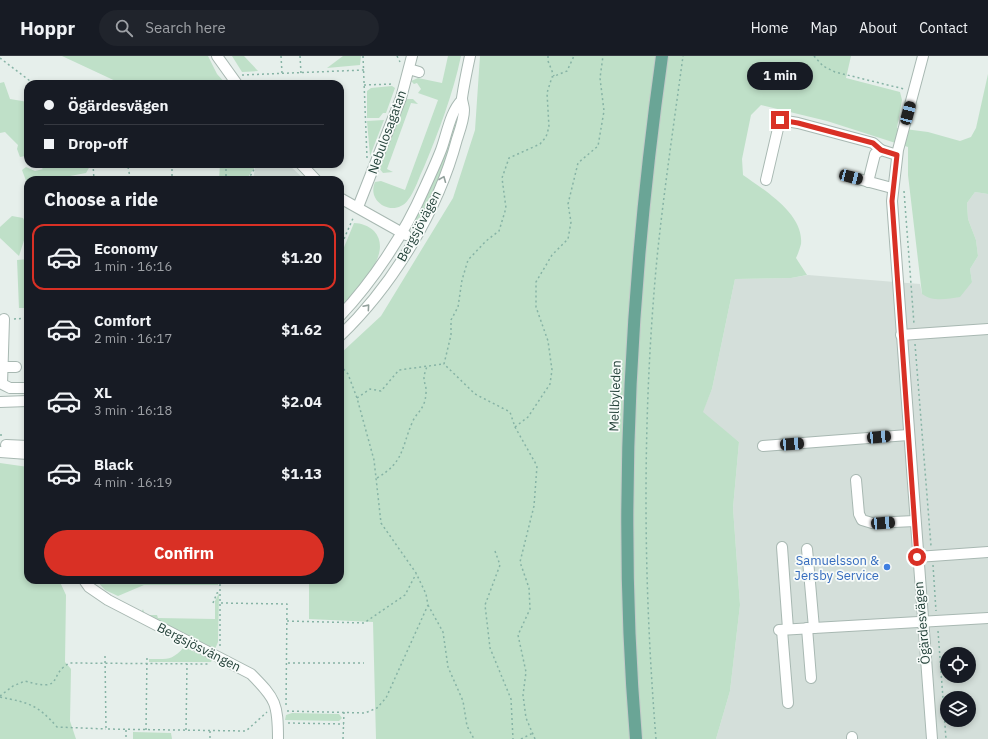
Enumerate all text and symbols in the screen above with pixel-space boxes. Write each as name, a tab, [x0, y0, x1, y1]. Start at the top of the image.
search box	[99, 10, 379, 46]
text: Hoppr	[20, 16, 75, 40]
icon: search	[113, 17, 135, 39]
text: Search here	[145, 18, 226, 37]
text: Home	[751, 19, 788, 37]
text: Map	[810, 19, 837, 37]
text: About	[859, 19, 897, 37]
text: Contact	[919, 19, 968, 37]
callout: 1 min	[747, 62, 813, 90]
text: 1 min	[763, 67, 797, 84]
street label: Nebulosagatan	[364, 88, 410, 176]
text: Ögärdesvägen	[68, 96, 168, 115]
car	[899, 100, 917, 126]
route end	[771, 111, 789, 129]
text: Drop-off	[68, 134, 128, 153]
car	[838, 168, 864, 186]
one-way arrow	[439, 175, 447, 182]
street label: Bergsjövägen	[393, 187, 445, 265]
text: Choose a ride	[44, 188, 158, 211]
icon: car	[46, 239, 82, 275]
text: Economy	[94, 239, 158, 258]
text: $1.20	[281, 248, 322, 267]
text: 1 min · 16:16	[94, 258, 172, 275]
one-way arrow	[362, 305, 369, 312]
icon: car	[46, 311, 82, 347]
text: Comfort	[94, 311, 151, 330]
text: $1.62	[281, 320, 322, 339]
text: 2 min · 16:17	[94, 330, 172, 347]
street label: Mellbyleden	[605, 360, 625, 432]
icon: car	[46, 383, 82, 419]
text: XL	[94, 383, 112, 402]
text: $2.04	[281, 392, 322, 411]
text: 3 min · 16:18	[94, 402, 172, 419]
car	[867, 430, 891, 444]
car	[780, 437, 804, 451]
icon: car	[46, 455, 82, 491]
text: Black	[94, 455, 134, 474]
text: $1.13	[281, 464, 322, 483]
text: 4 min · 16:19	[94, 474, 172, 491]
car	[871, 516, 895, 530]
button: Confirm	[44, 530, 324, 576]
route start	[908, 548, 926, 566]
place label: Samuelsson & Jersby Service	[794, 552, 879, 584]
marker: Samuelsson & Jersby Service	[882, 562, 892, 572]
street label: Ögärdesvägen	[910, 581, 934, 665]
street label: Bergsjösvängen	[154, 619, 244, 675]
map controls	[940, 647, 976, 727]
button: locate	[940, 647, 976, 683]
button: layers	[940, 691, 976, 727]

